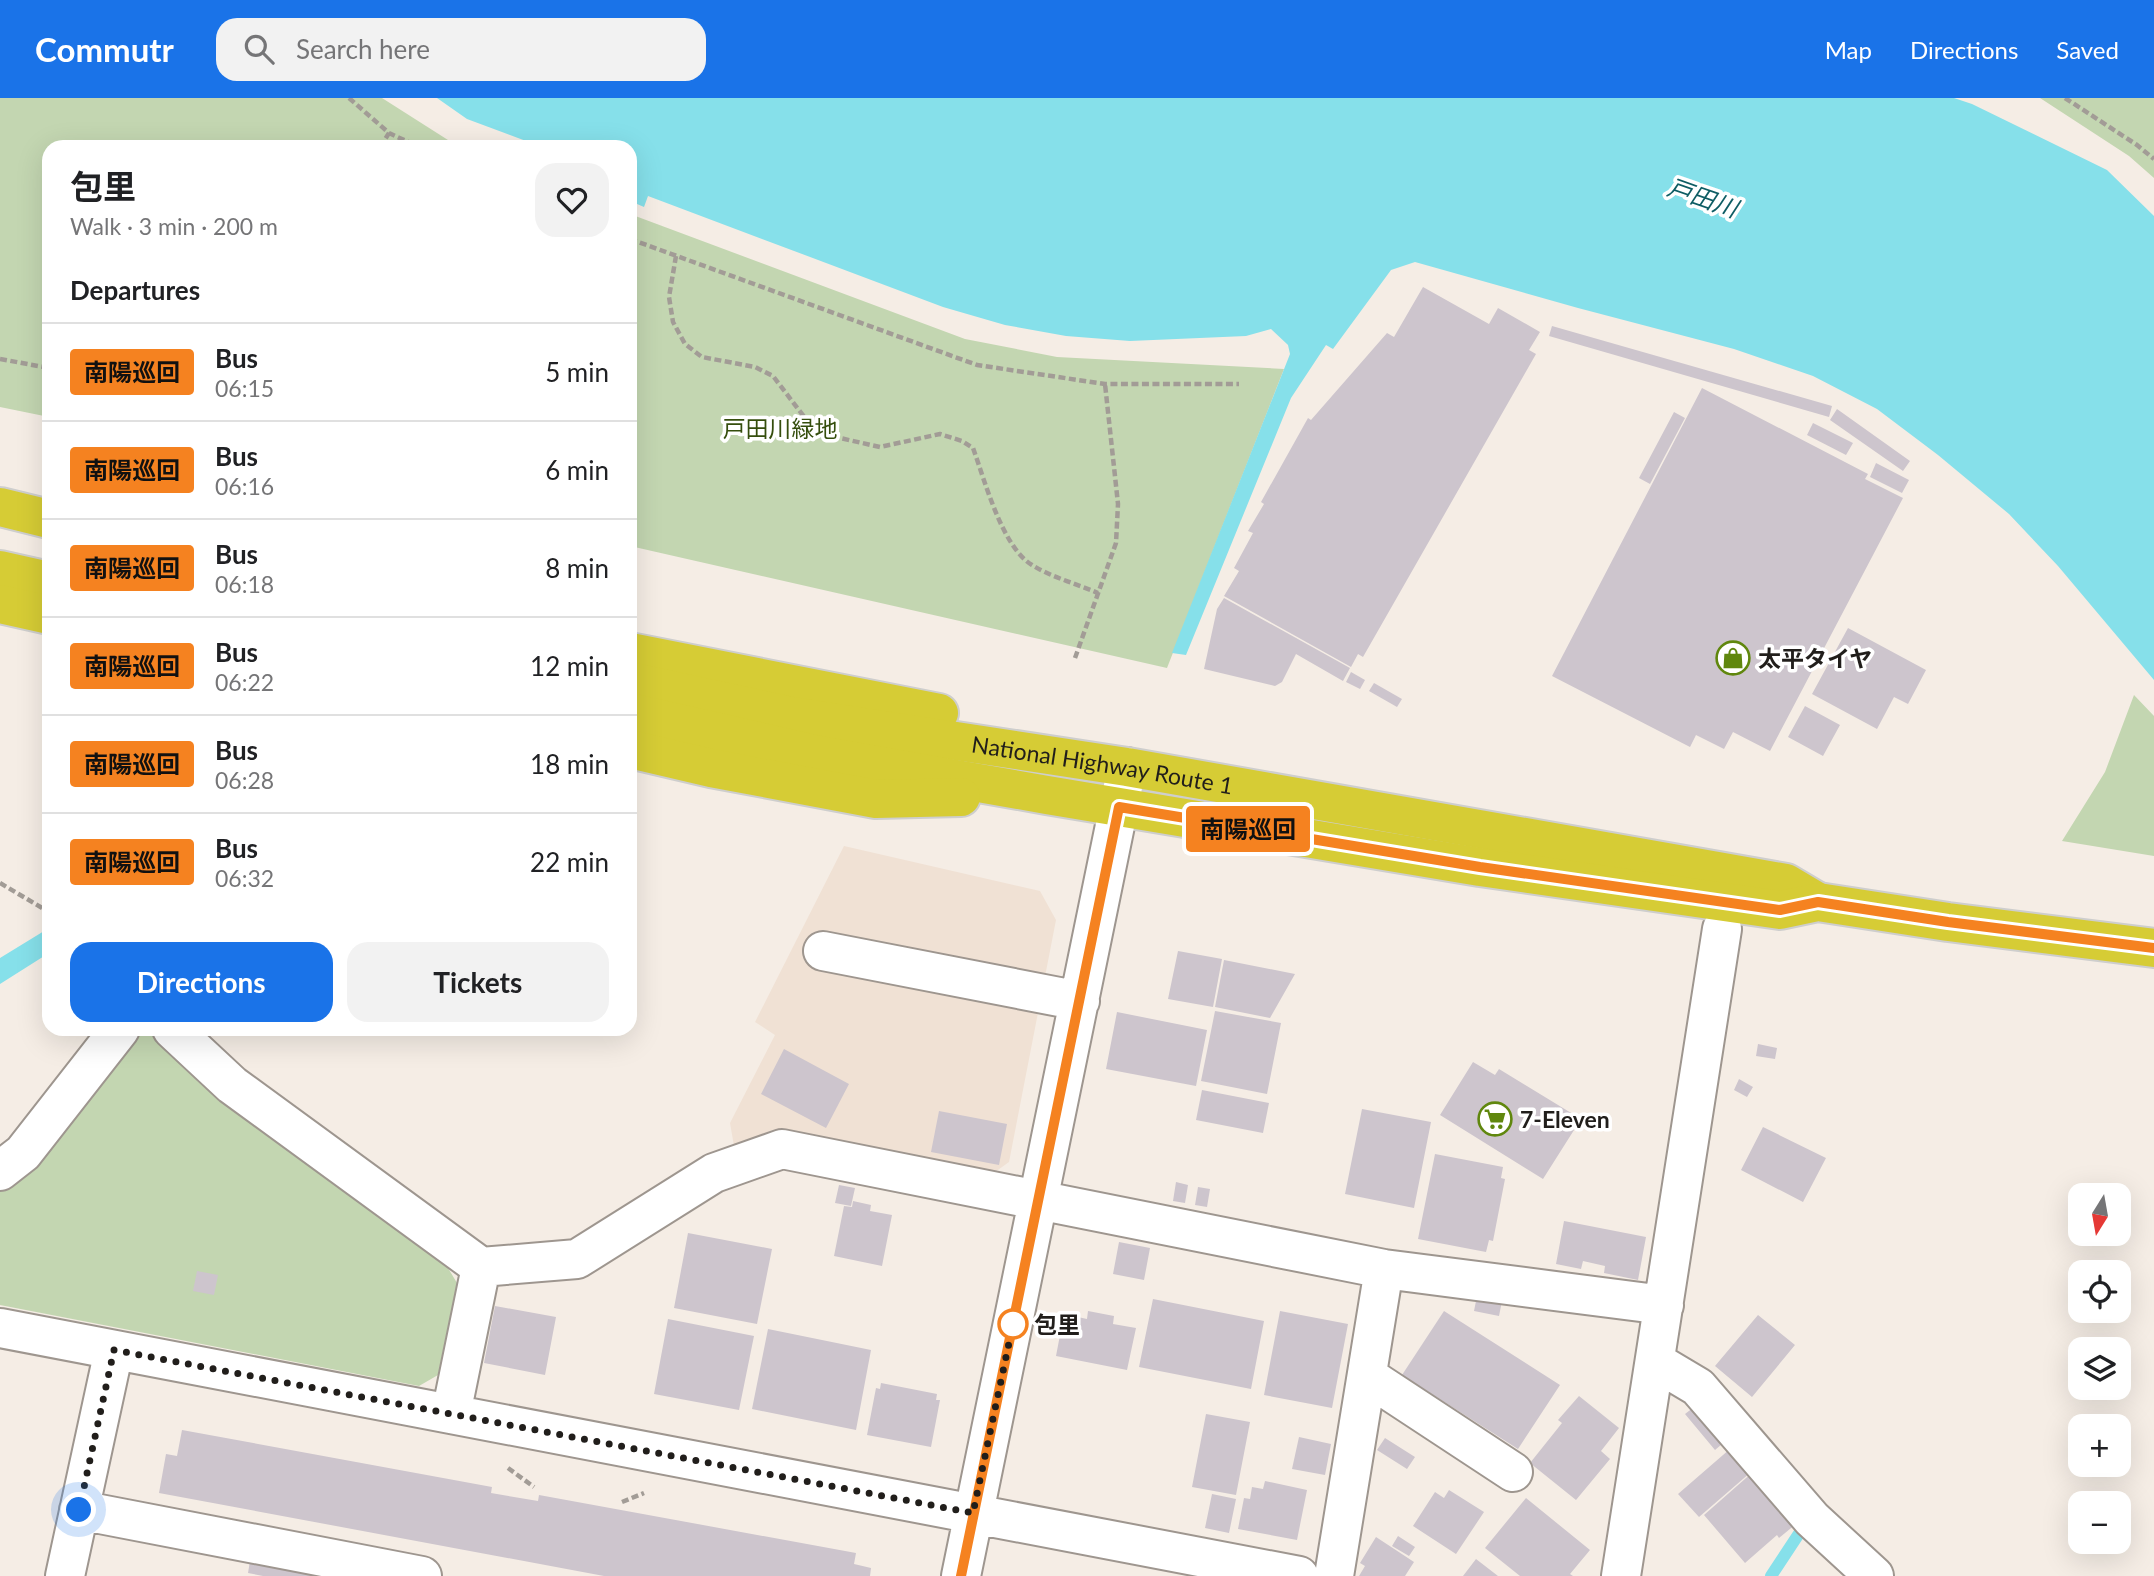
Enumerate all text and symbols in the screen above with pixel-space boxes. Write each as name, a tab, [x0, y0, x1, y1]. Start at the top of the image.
search box	[216, 18, 706, 81]
text: Commutr	[35, 29, 174, 69]
icon: search	[240, 30, 278, 68]
text: Search here	[296, 33, 430, 65]
text: Map	[1825, 35, 1872, 64]
text: Directions	[1910, 35, 2018, 64]
text: Saved	[2056, 35, 2119, 64]
button: heart	[535, 163, 609, 237]
text: 包里	[70, 166, 136, 206]
water label: 戸田川	[1664, 172, 1745, 223]
text: Walk · 3 min · 200 m	[70, 212, 278, 240]
text: Departures	[70, 274, 200, 306]
text: Bus	[215, 342, 258, 374]
text: 5 min	[545, 356, 609, 388]
text: 南陽巡回	[84, 357, 180, 386]
text: 06:15	[215, 374, 274, 402]
park label: 戸田川緑地	[723, 414, 838, 442]
text: Bus	[215, 440, 258, 472]
text: 6 min	[545, 454, 609, 486]
text: 南陽巡回	[84, 455, 180, 484]
text: 06:16	[215, 472, 274, 500]
text: Bus	[215, 538, 258, 570]
text: 8 min	[545, 552, 609, 584]
text: 南陽巡回	[84, 553, 180, 582]
text: 06:18	[215, 570, 274, 598]
text: Bus	[215, 636, 258, 668]
shop icon: 太平タイヤ	[1714, 639, 1752, 677]
place label: 太平タイヤ	[1758, 644, 1872, 672]
text: 12 min	[530, 650, 609, 682]
text: 南陽巡回	[84, 651, 180, 680]
text: 06:22	[215, 668, 274, 696]
street label: National Highway Route 1	[970, 730, 1235, 799]
text: Bus	[215, 734, 258, 766]
text: 18 min	[530, 748, 609, 780]
text: 南陽巡回	[84, 749, 180, 778]
text: 06:28	[215, 766, 274, 794]
line badge: 南陽巡回	[1199, 806, 1297, 852]
text: 南陽巡回	[1200, 814, 1296, 843]
text: Bus	[215, 832, 258, 864]
text: 22 min	[530, 846, 609, 878]
text: 南陽巡回	[84, 847, 180, 876]
text: 06:32	[215, 864, 274, 892]
button: Directions	[70, 942, 333, 1022]
button: Tickets	[347, 942, 609, 1022]
supermarket icon: 7-Eleven	[1476, 1100, 1514, 1138]
place label: 7-Eleven	[1520, 1105, 1610, 1133]
north arrow	[2068, 1183, 2132, 1246]
map controls	[2068, 1183, 2131, 1554]
button: locate	[2068, 1260, 2131, 1323]
marker: 包里	[998, 1309, 1028, 1339]
place label: 包里	[1034, 1310, 1080, 1338]
button: layers	[2068, 1337, 2131, 1400]
button: +	[2068, 1414, 2131, 1477]
button: −	[2068, 1491, 2131, 1554]
your location	[61, 1492, 96, 1527]

